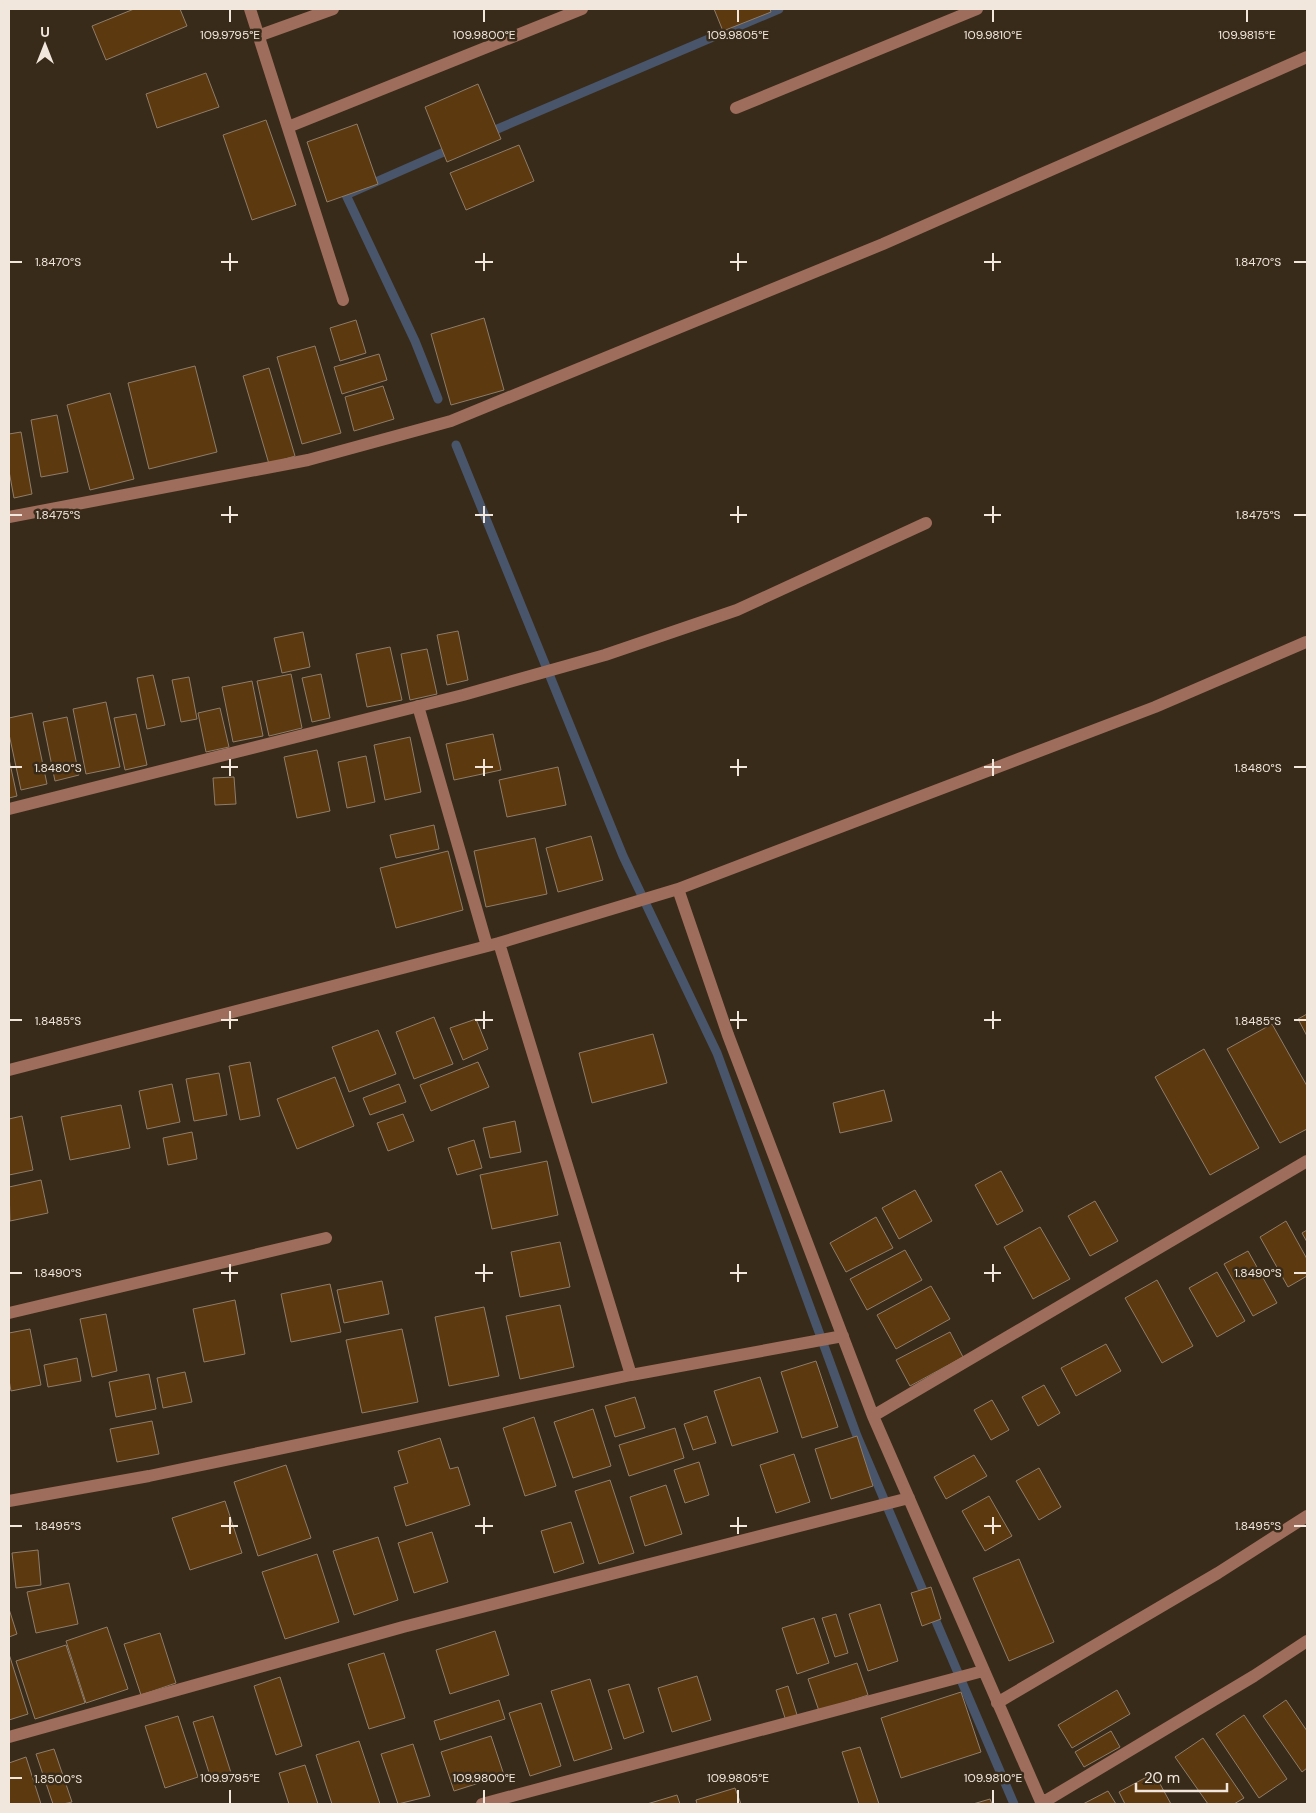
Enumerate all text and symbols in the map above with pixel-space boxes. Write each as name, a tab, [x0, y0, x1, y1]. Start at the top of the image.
north arrow	[20, 20, 70, 70]
text: U	[40, 23, 50, 41]
text: 109.9795°E	[200, 27, 260, 43]
text: 109.9800°E	[452, 27, 516, 43]
text: 109.9805°E	[707, 27, 769, 43]
text: 109.9810°E	[964, 27, 1022, 43]
text: 109.9815°E	[1218, 27, 1276, 43]
text: 1.8470°S	[35, 254, 81, 270]
text: 1.8470°S	[1235, 254, 1281, 270]
text: 1.8475°S	[35, 507, 81, 523]
text: 1.8475°S	[1235, 507, 1281, 523]
text: 1.8480°S	[34, 760, 82, 776]
text: 1.8480°S	[1234, 760, 1282, 776]
text: 1.8485°S	[35, 1013, 81, 1029]
text: 1.8485°S	[1235, 1013, 1281, 1029]
text: 1.8490°S	[34, 1265, 82, 1281]
text: 1.8490°S	[1234, 1265, 1282, 1281]
text: 1.8495°S	[35, 1518, 81, 1534]
text: 1.8495°S	[1235, 1518, 1281, 1534]
scale bar	[1136, 1760, 1227, 1792]
text: 20 m	[1144, 1768, 1180, 1788]
text: 109.9795°E	[200, 1770, 260, 1786]
text: 109.9800°E	[452, 1770, 516, 1786]
text: 109.9805°E	[707, 1770, 769, 1786]
text: 109.9810°E	[964, 1770, 1022, 1786]
text: 1.8500°S	[34, 1771, 82, 1787]

